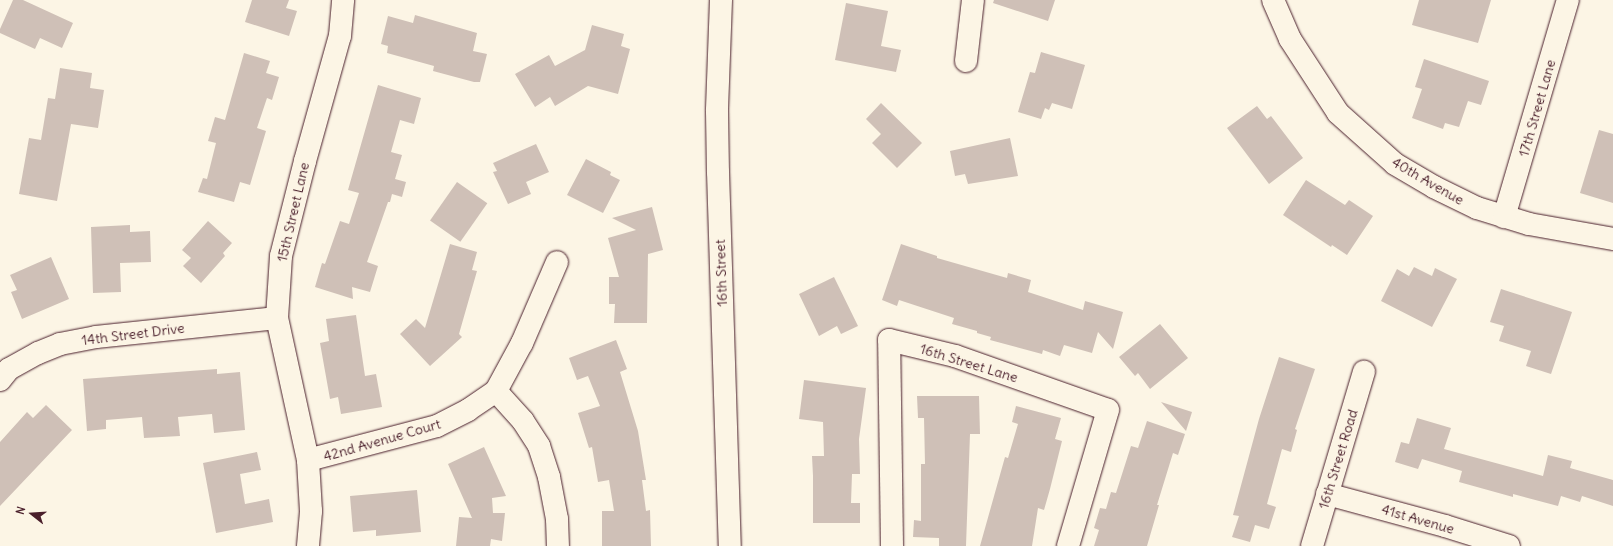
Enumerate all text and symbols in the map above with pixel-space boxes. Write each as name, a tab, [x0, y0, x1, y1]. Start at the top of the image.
street label: 17th Street Lane	[1515, 57, 1559, 159]
street label: 40th Avenue	[1389, 154, 1467, 208]
street label: 15th Street Lane	[273, 161, 313, 263]
street label: 16th Street	[711, 239, 731, 307]
street label: 14th Street Drive	[81, 319, 185, 349]
street label: 16th Street Lane	[918, 340, 1020, 386]
street label: 16th Street Road	[1315, 407, 1361, 511]
street label: 42nd Avenue Court	[321, 415, 443, 465]
north arrow	[12, 494, 52, 534]
street label: 41st Avenue	[1380, 501, 1456, 537]
text: N	[13, 505, 28, 516]

